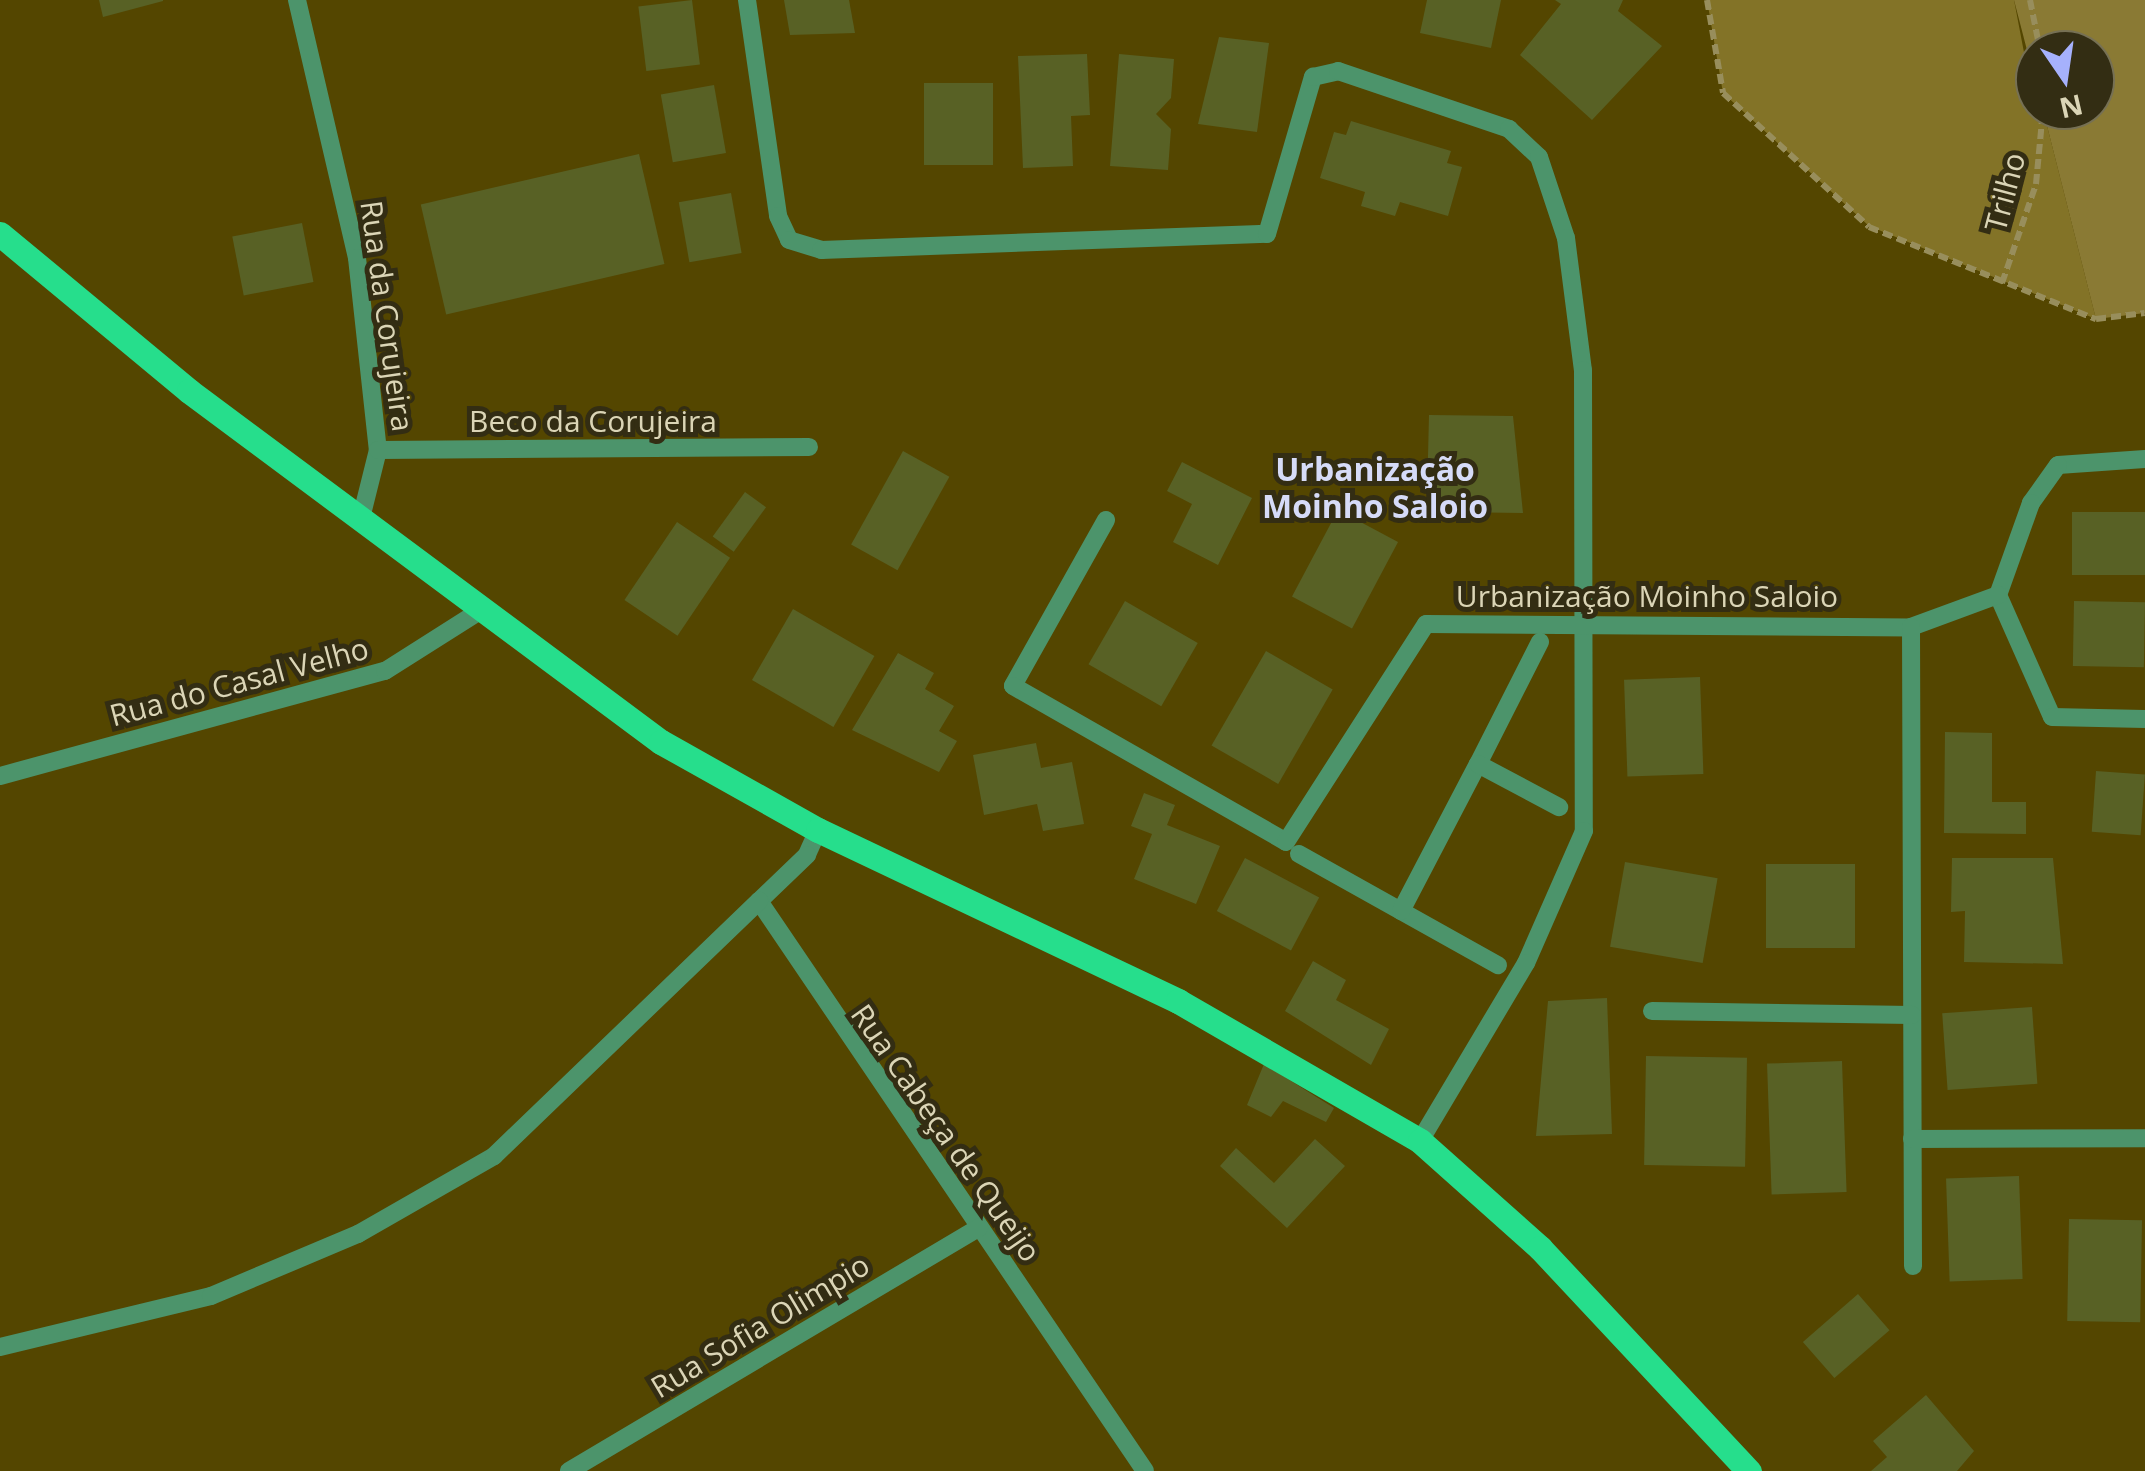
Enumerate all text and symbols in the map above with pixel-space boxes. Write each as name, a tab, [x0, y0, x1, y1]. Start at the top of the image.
north arrow	[2015, 30, 2115, 130]
text: N	[2056, 86, 2087, 128]
street label: Trilho	[1977, 149, 2033, 235]
street label: Rua da Corujeira	[353, 198, 421, 434]
street label: Beco da Corujeira	[469, 403, 717, 439]
district label: Urbanização Moinho Saloio	[1262, 451, 1488, 526]
street label: Urbanização Moinho Saloio	[1456, 578, 1838, 614]
street label: Rua do Casal Velho	[106, 630, 372, 734]
street label: Rua Cabeça de Queijo	[844, 997, 1048, 1269]
street label: Rua Sofia Olimpio	[644, 1247, 876, 1405]

